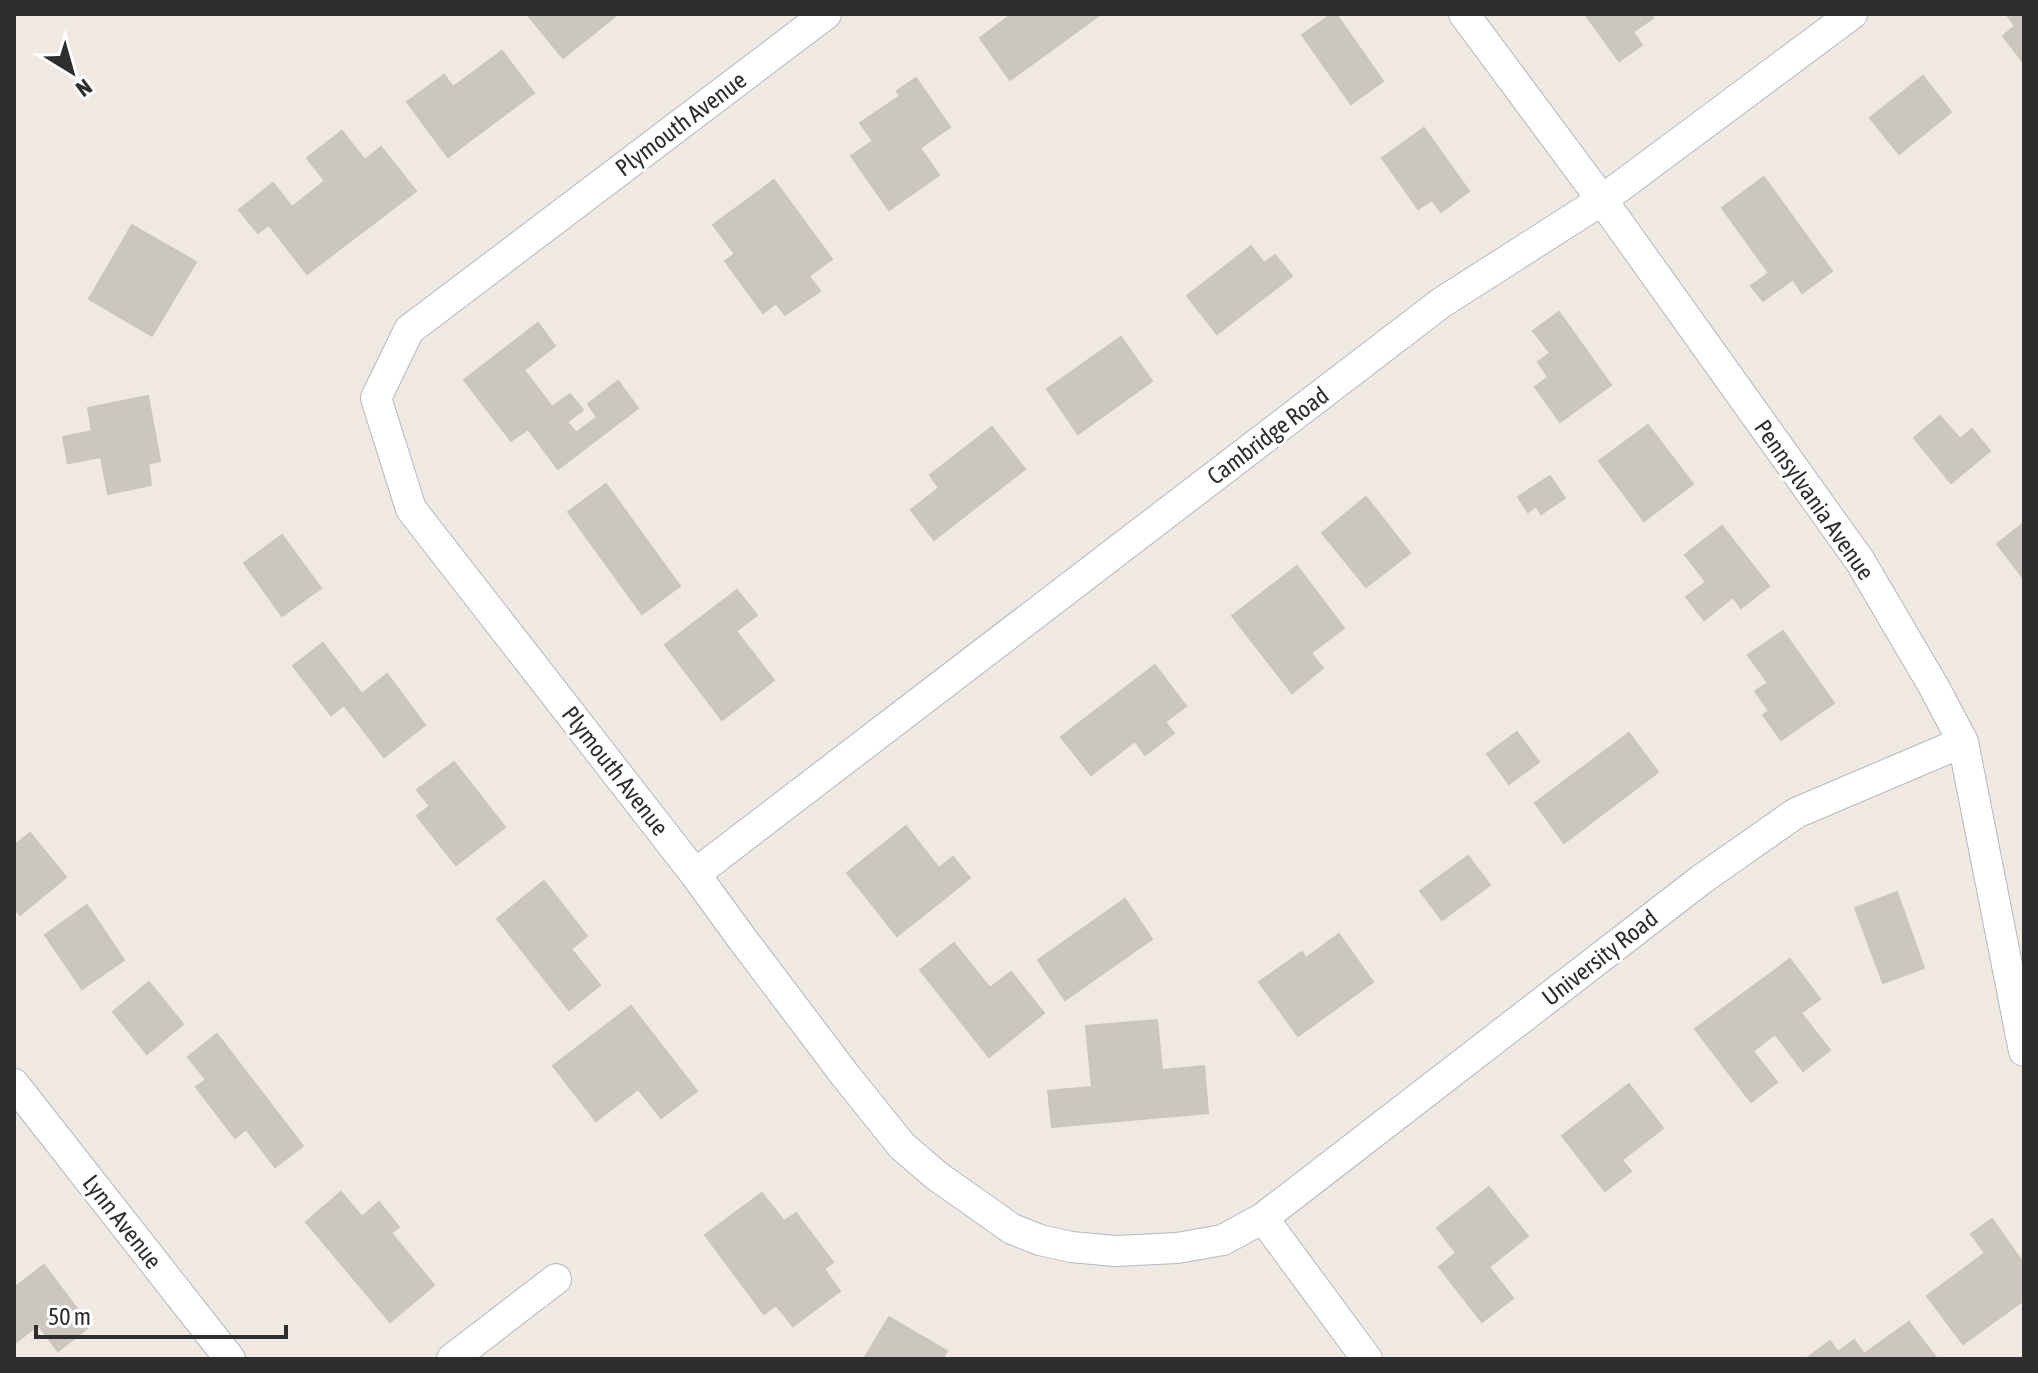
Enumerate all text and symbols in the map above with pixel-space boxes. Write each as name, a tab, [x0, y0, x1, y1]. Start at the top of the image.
north arrow	[32, 32, 112, 112]
street label: Plymouth Avenue	[610, 66, 751, 181]
text: N	[71, 74, 97, 102]
street label: Cambridge Road	[1202, 381, 1334, 490]
street label: Pennsylvania Avenue	[1749, 415, 1880, 585]
street label: Plymouth Avenue	[557, 701, 674, 841]
street label: University Road	[1537, 904, 1663, 1011]
street label: Lynn Avenue	[77, 1169, 167, 1274]
scale bar	[36, 1289, 286, 1339]
text: 50 m	[48, 1303, 91, 1330]

